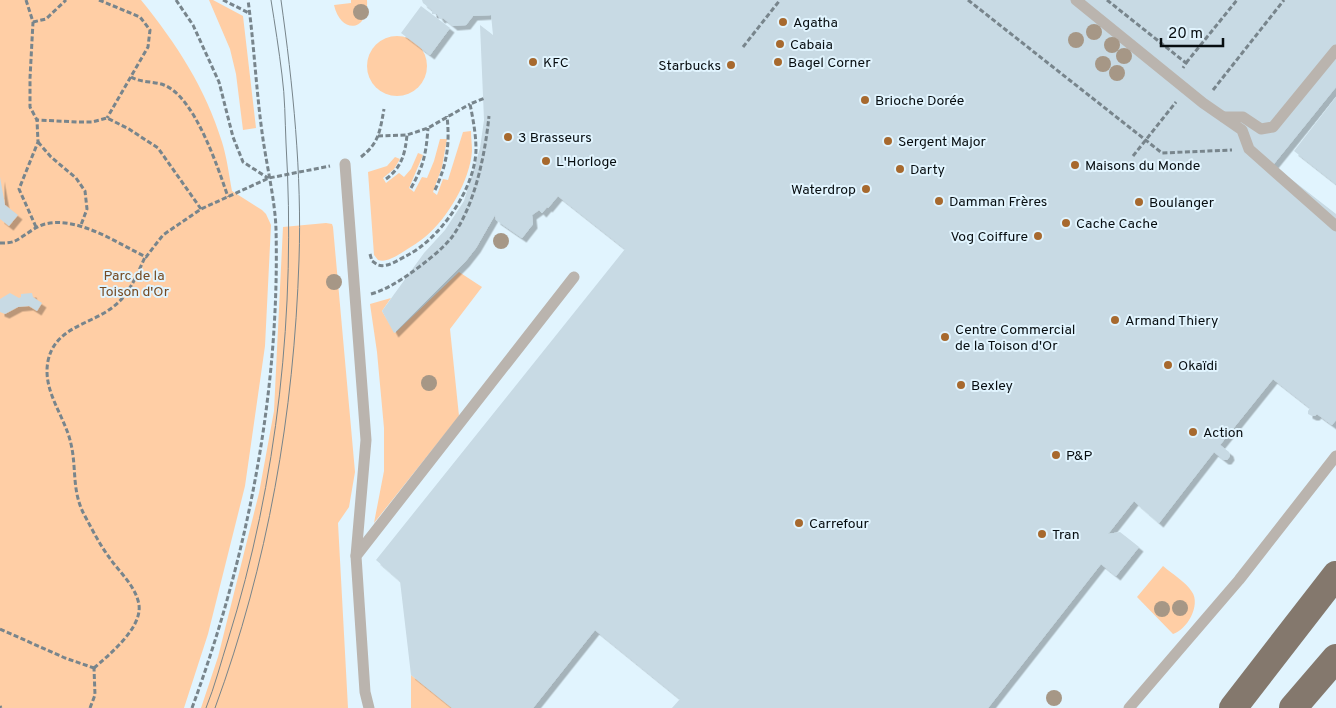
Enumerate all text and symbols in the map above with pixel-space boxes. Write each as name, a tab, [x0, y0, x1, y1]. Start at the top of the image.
place label: Agatha	[793, 15, 838, 32]
scale bar	[1161, 15, 1224, 47]
marker: Agatha	[777, 16, 789, 28]
text: 20 m	[1168, 25, 1203, 44]
place label: Cabaia	[790, 37, 833, 54]
marker: Cabaia	[774, 38, 786, 50]
place label: KFC	[543, 55, 569, 72]
place label: Bagel Corner	[788, 55, 871, 72]
marker: KFC	[527, 56, 539, 68]
marker: Bagel Corner	[772, 56, 784, 68]
place label: Starbucks	[658, 58, 721, 75]
marker: Starbucks	[725, 59, 737, 71]
place label: Brioche Dorée	[875, 93, 964, 110]
marker: Brioche Dorée	[859, 94, 871, 106]
place label: 3 Brasseurs	[518, 130, 592, 147]
marker: 3 Brasseurs	[502, 131, 514, 143]
place label: Sergent Major	[898, 134, 987, 151]
marker: Sergent Major	[882, 135, 894, 147]
place label: L'Horloge	[556, 154, 617, 171]
marker: L'Horloge	[540, 155, 552, 167]
place label: Maisons du Monde	[1085, 158, 1200, 175]
marker: Maisons du Monde	[1069, 159, 1081, 171]
place label: Darty	[910, 162, 945, 179]
marker: Darty	[894, 163, 906, 175]
place label: Waterdrop	[791, 182, 856, 199]
marker: Waterdrop	[860, 183, 872, 195]
place label: Damman Frères	[949, 194, 1047, 211]
marker: Damman Frères	[933, 195, 945, 207]
place label: Boulanger	[1149, 195, 1215, 212]
marker: Boulanger	[1133, 196, 1145, 208]
place label: Cache Cache	[1076, 216, 1158, 233]
marker: Cache Cache	[1060, 217, 1072, 229]
place label: Vog Coiffure	[950, 229, 1028, 246]
marker: Vog Coiffure	[1032, 230, 1044, 242]
park label: Parc de la Toison d'Or	[99, 268, 170, 301]
place label: Armand Thiery	[1125, 313, 1218, 330]
marker: Armand Thiery	[1109, 314, 1121, 326]
place label: Centre Commercial de la Toison d'Or	[955, 322, 1075, 355]
marker: Centre Commercial de la Toison d'Or	[939, 331, 951, 343]
place label: Okaïdi	[1178, 358, 1218, 375]
marker: Okaïdi	[1162, 359, 1174, 371]
place label: Bexley	[971, 378, 1013, 395]
marker: Bexley	[955, 379, 967, 391]
place label: Action	[1203, 425, 1243, 442]
marker: Action	[1187, 426, 1199, 438]
place label: P&P	[1066, 448, 1093, 465]
marker: P&P	[1050, 449, 1062, 461]
place label: Carrefour	[809, 516, 869, 533]
marker: Carrefour	[793, 517, 805, 529]
place label: Tran	[1052, 527, 1080, 544]
marker: Tran	[1036, 528, 1048, 540]

